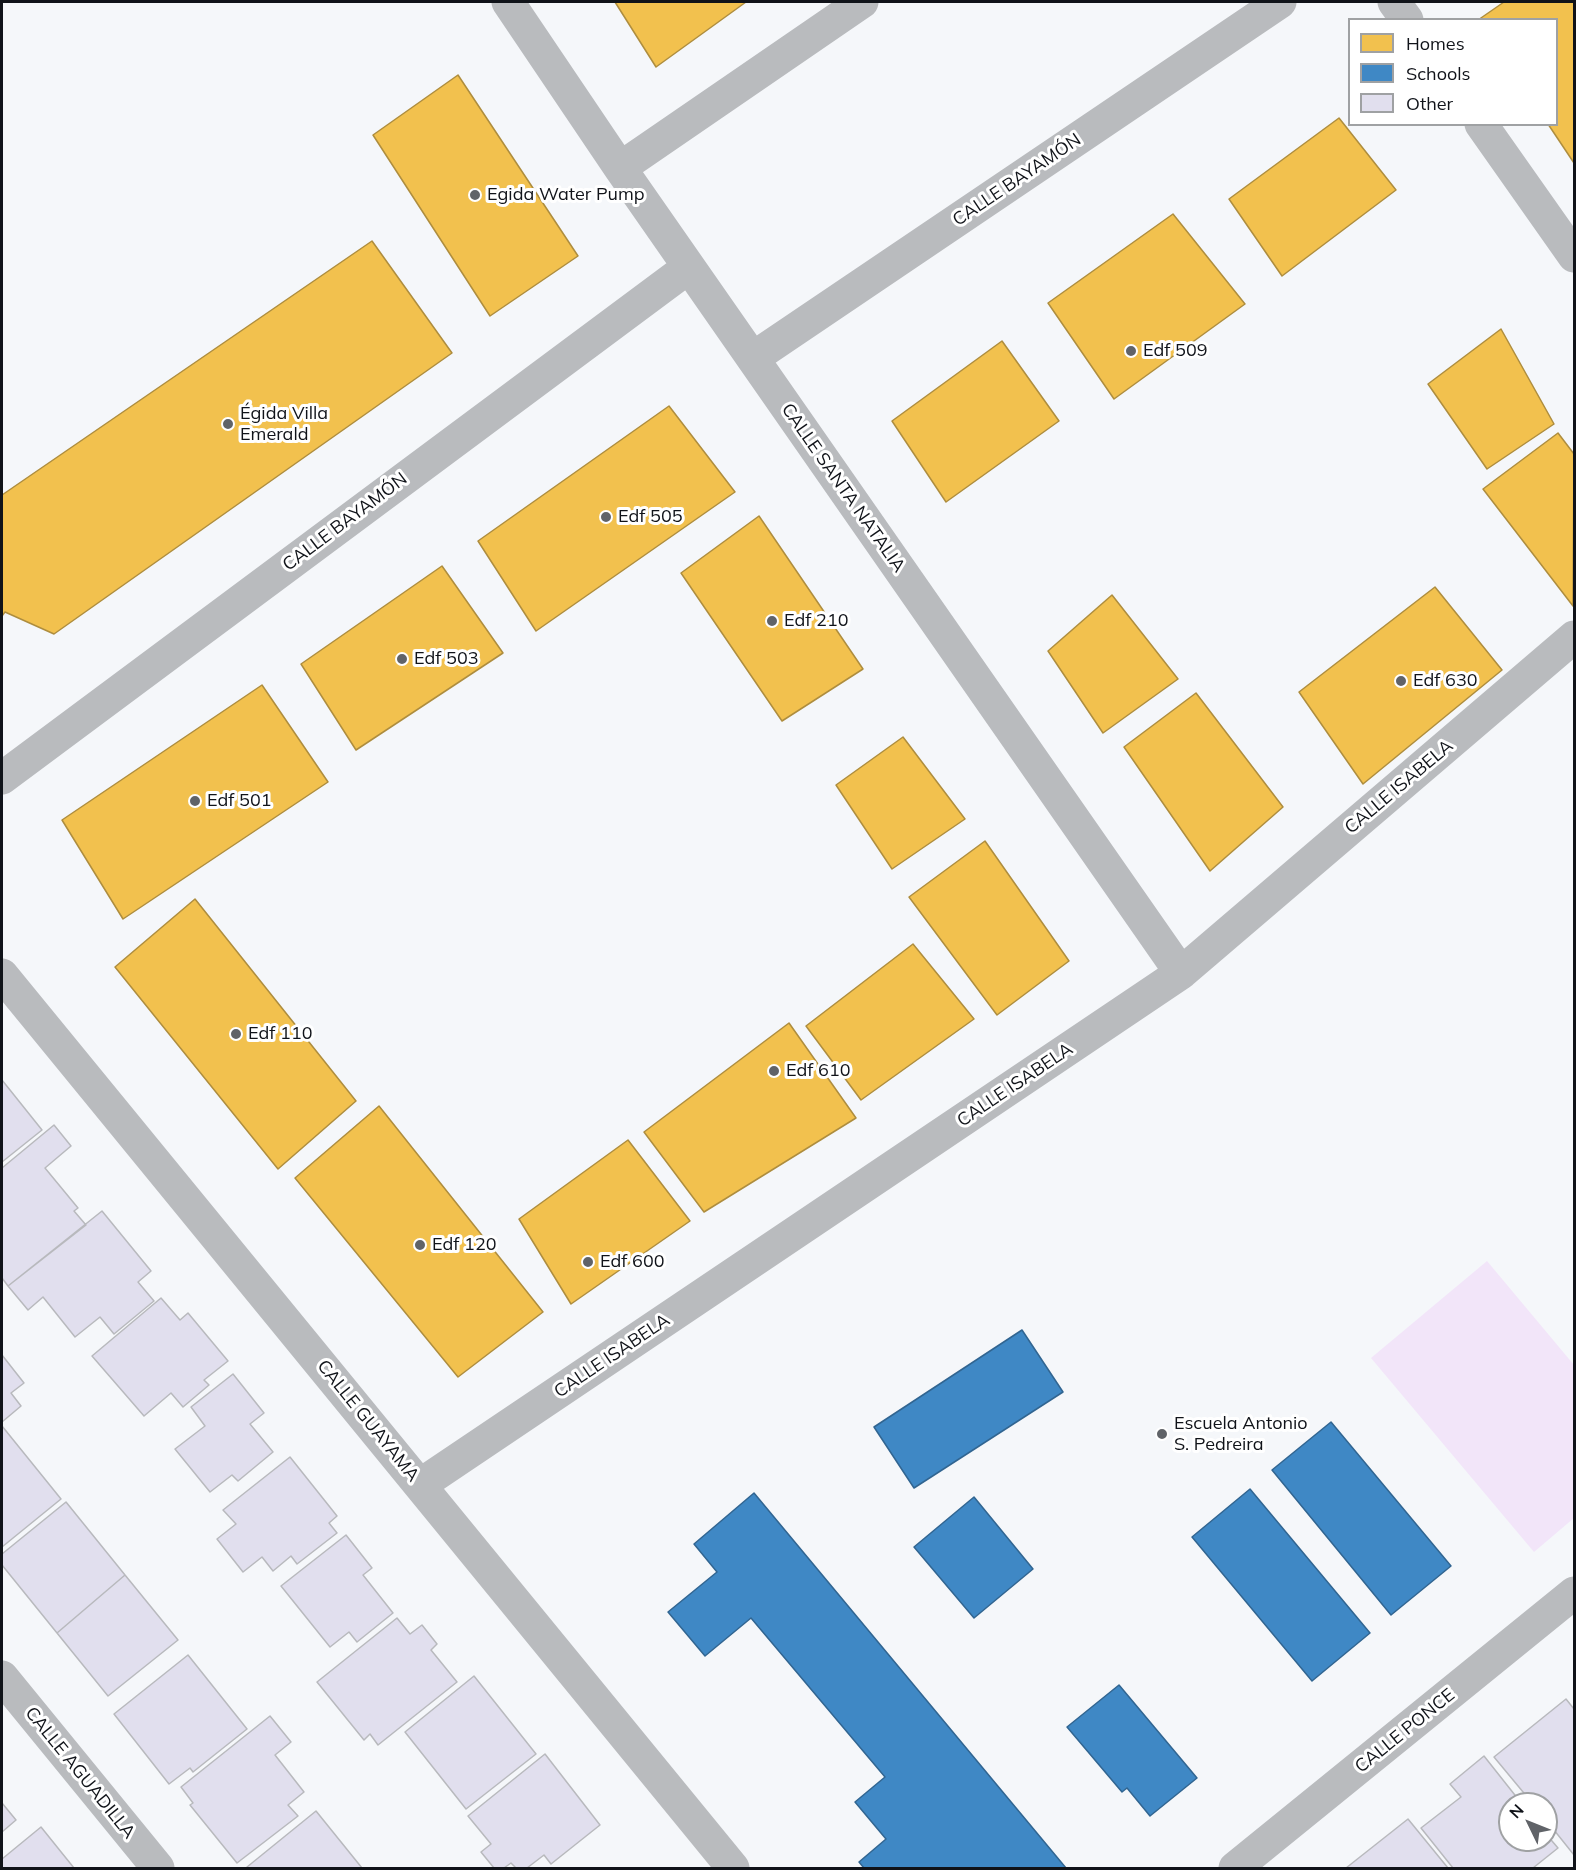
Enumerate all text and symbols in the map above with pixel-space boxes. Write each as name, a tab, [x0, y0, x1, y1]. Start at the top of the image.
legend	[1348, 18, 1558, 126]
text: Homes	[1406, 32, 1465, 55]
text: Schools	[1406, 62, 1470, 85]
text: Other	[1406, 92, 1453, 115]
street label: CALLE BAYAMÓN	[949, 129, 1085, 231]
place label: Egida Water Pump	[487, 184, 645, 206]
marker: Egida Water Pump	[468, 188, 482, 202]
place label: Edf 509	[1143, 340, 1207, 362]
marker: Edf 509	[1124, 344, 1138, 358]
street label: CALLE SANTA NATALIA	[776, 399, 910, 577]
place label: Égida Villa Emerald	[240, 403, 328, 446]
marker: Égida Villa Emerald	[221, 417, 235, 431]
street label: CALLE BAYAMÓN	[279, 468, 411, 576]
place label: Edf 505	[618, 506, 682, 528]
marker: Edf 505	[599, 510, 613, 524]
place label: Edf 210	[784, 610, 848, 632]
marker: Edf 210	[765, 614, 779, 628]
place label: Edf 503	[414, 648, 478, 670]
marker: Edf 503	[395, 652, 409, 666]
place label: Edf 630	[1413, 670, 1477, 692]
marker: Edf 630	[1394, 674, 1408, 688]
street label: CALLE ISABELA	[1340, 735, 1458, 839]
place label: Edf 501	[207, 790, 271, 812]
marker: Edf 501	[188, 794, 202, 808]
place label: Edf 110	[248, 1023, 312, 1045]
marker: Edf 110	[229, 1027, 243, 1041]
street label: CALLE ISABELA	[953, 1038, 1077, 1132]
place label: Edf 610	[786, 1060, 850, 1082]
marker: Edf 610	[767, 1064, 781, 1078]
place label: Edf 120	[432, 1234, 496, 1256]
marker: Edf 120	[413, 1238, 427, 1252]
place label: Edf 600	[600, 1251, 664, 1273]
marker: Edf 600	[581, 1255, 595, 1269]
street label: CALLE ISABELA	[550, 1309, 674, 1403]
street label: CALLE GUAYAMA	[312, 1356, 424, 1486]
place label: Escuela Antonio S. Pedreira	[1174, 1413, 1308, 1456]
marker: Escuela Antonio S. Pedreira	[1155, 1427, 1169, 1441]
street label: CALLE PONCE	[1351, 1684, 1459, 1778]
street label: CALLE AGUADILLA	[20, 1703, 140, 1843]
north arrow	[1498, 1792, 1558, 1852]
text: N	[1505, 1800, 1528, 1822]

